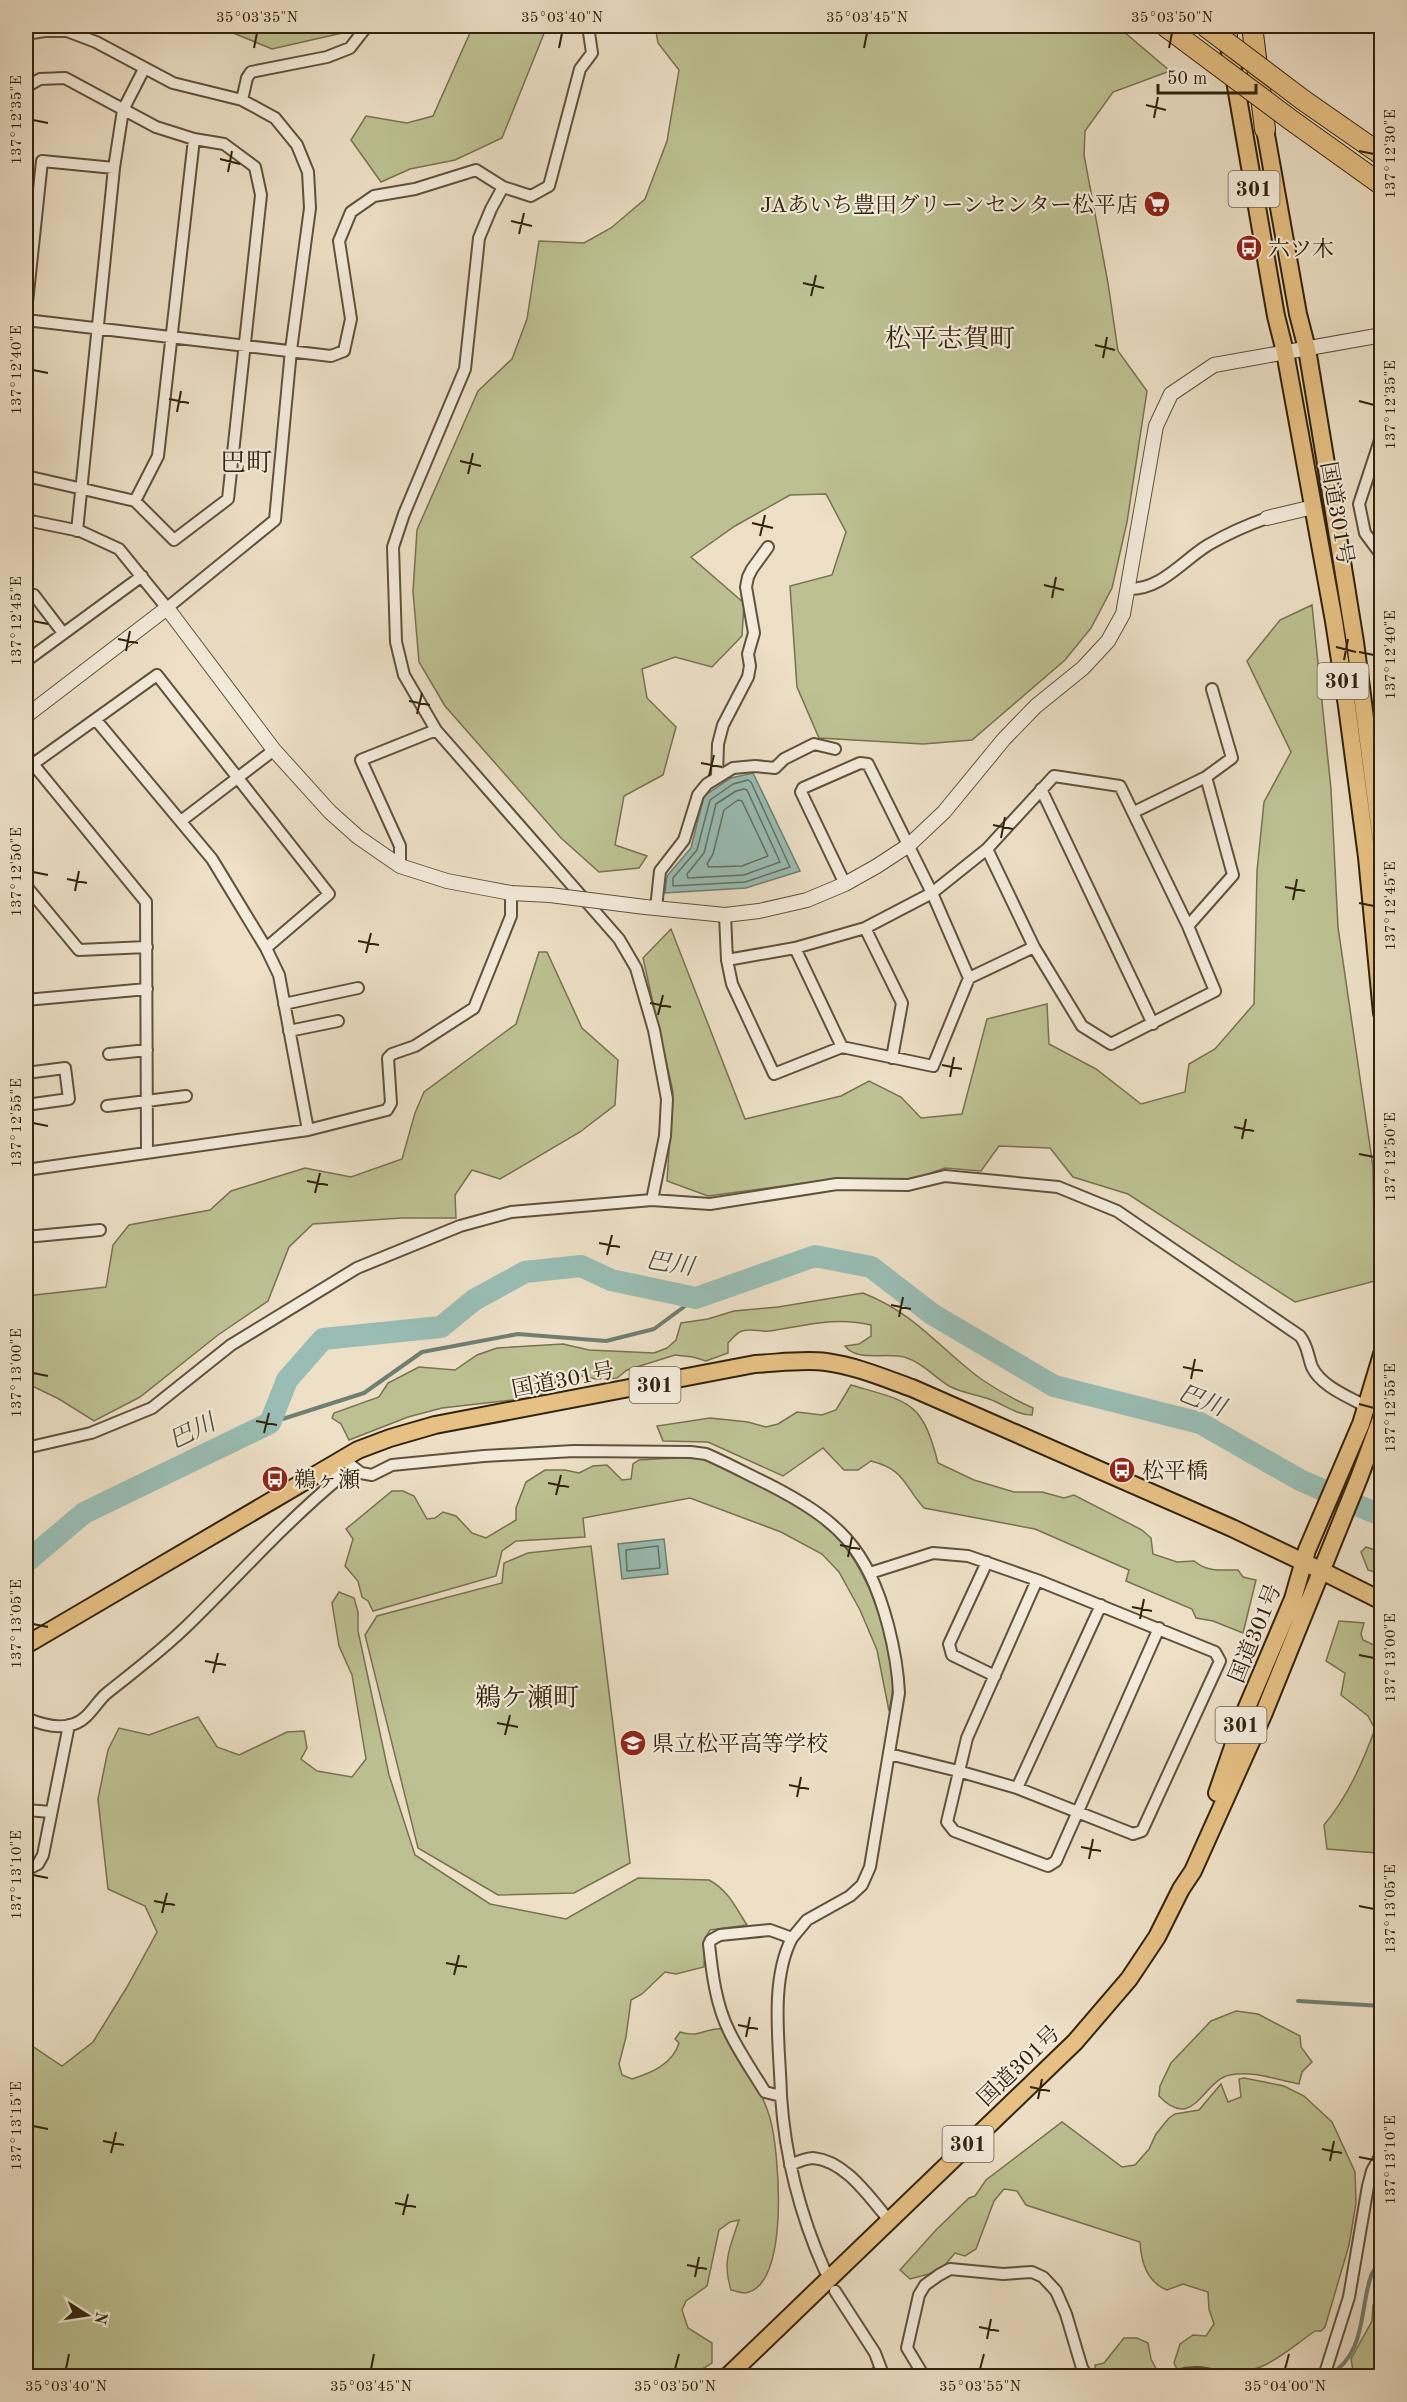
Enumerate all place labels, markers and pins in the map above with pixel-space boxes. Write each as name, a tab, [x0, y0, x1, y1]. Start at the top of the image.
supermarket icon: JAあいち豊田グリーンセンター松平店	[1142, 189, 1172, 219]
place label: JAあいち豊田グリーンセンター松平店	[760, 193, 1138, 217]
bus stop icon: 六ツ木	[1234, 233, 1264, 263]
place label: 六ツ木	[1268, 237, 1334, 261]
bus stop icon: 松平橋	[1107, 1455, 1137, 1485]
place label: 松平橋	[1142, 1459, 1208, 1483]
bus stop icon: 鵜ヶ瀬	[260, 1464, 290, 1494]
place label: 鵜ヶ瀬	[294, 1468, 360, 1492]
school or university icon: 県立松平高等学校	[618, 1728, 648, 1758]
place label: 県立松平高等学校	[652, 1732, 828, 1756]

